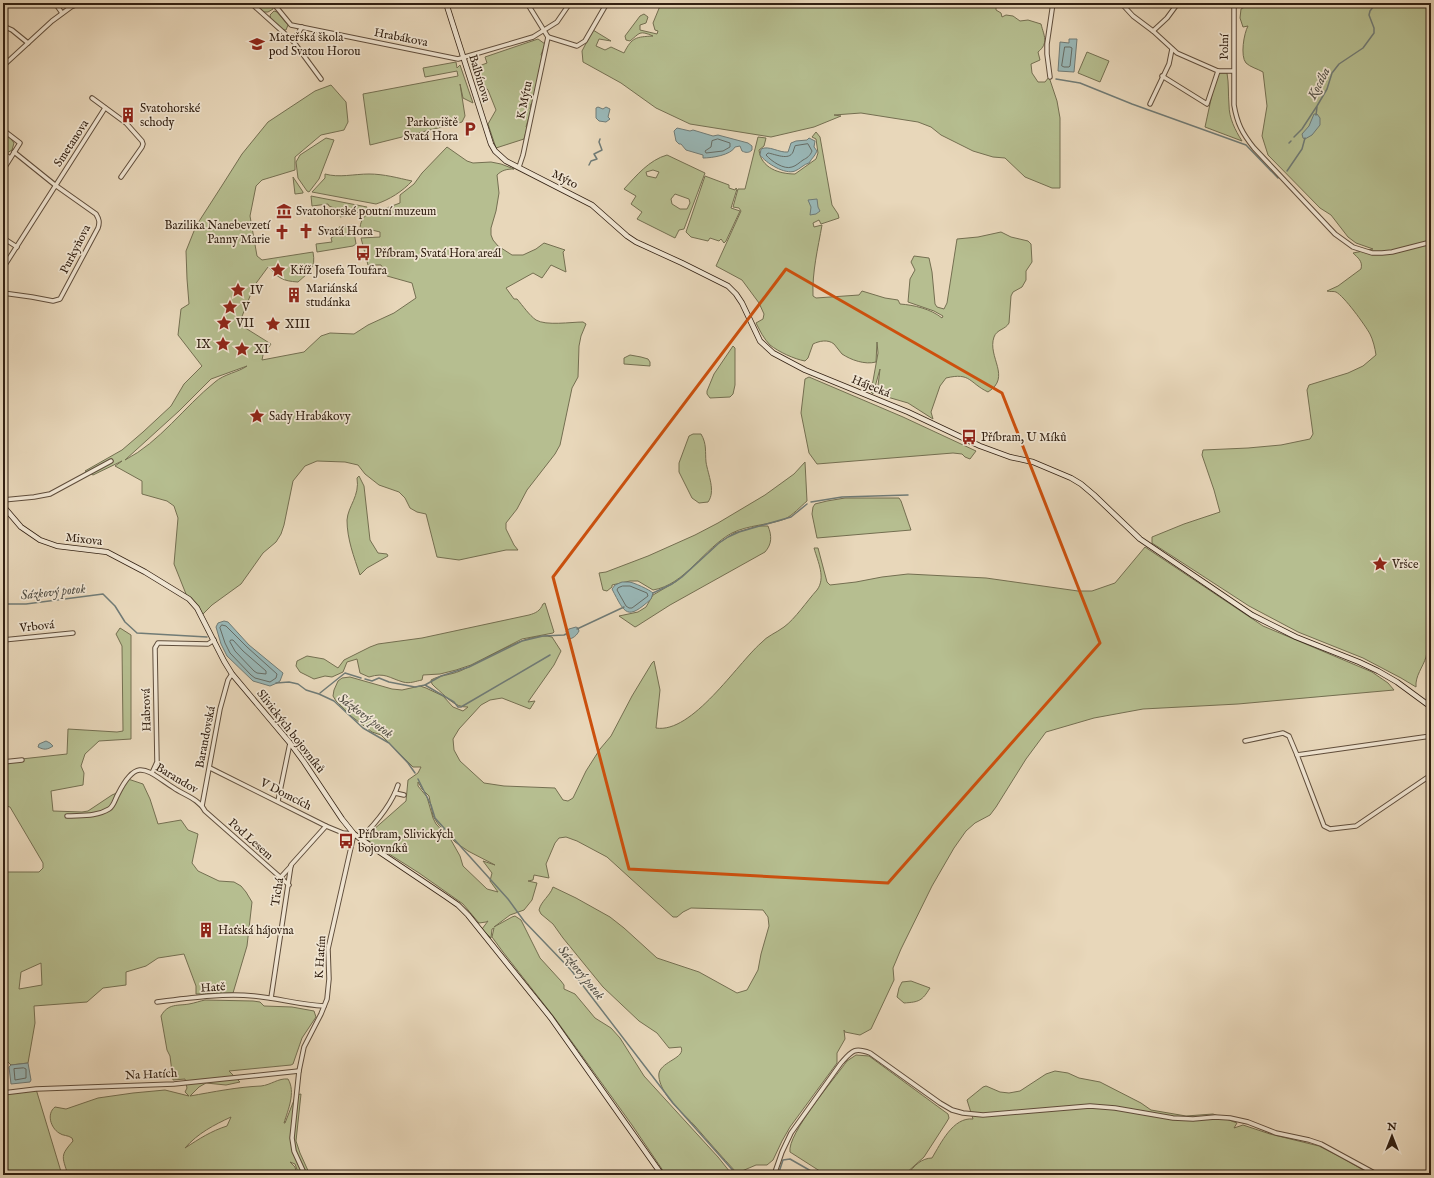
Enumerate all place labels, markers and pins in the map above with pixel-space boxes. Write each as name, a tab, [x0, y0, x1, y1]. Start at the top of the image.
place label: Mateřská škola pod Svatou Horou	[269, 30, 360, 60]
school or university icon: Mateřská škola pod Svatou Horou	[248, 35, 266, 53]
place label: Svatohorské schody	[140, 101, 201, 130]
building icon: Svatohorské schody	[119, 106, 137, 124]
place label: Parkoviště Svatá Hora	[403, 115, 459, 144]
parking icon: Parkoviště Svatá Hora	[461, 120, 479, 138]
museum icon: Svatohorské poutní muzeum	[275, 202, 293, 220]
place label: Svatohorské poutní muzeum	[296, 204, 436, 220]
place label: Bazilika Nanebevzetí Panny Marie	[165, 218, 271, 247]
church icon: Svatá Hora	[297, 222, 315, 240]
church icon: Bazilika Nanebevzetí Panny Marie	[273, 223, 291, 241]
place label: Svatá Hora	[318, 224, 373, 239]
bus stop icon: Příbram, Svatá Hora areál	[354, 244, 372, 262]
place label: Příbram, Svatá Hora areál	[375, 246, 502, 261]
place icon: Kříž Josefa Toufara	[269, 261, 287, 279]
place label: Kříž Josefa Toufara	[290, 263, 388, 279]
place icon: IV	[229, 281, 247, 299]
place label: Mariánská studánka	[306, 281, 358, 310]
place label: IV	[250, 283, 264, 298]
building icon: Mariánská studánka	[285, 286, 303, 304]
place icon: V	[221, 298, 239, 316]
place label: V	[241, 300, 251, 315]
place icon: VII	[215, 314, 233, 332]
place icon: XIII	[264, 315, 282, 333]
place label: VII	[235, 316, 254, 331]
place label: XIII	[285, 317, 310, 332]
place icon: IX	[214, 335, 232, 353]
place label: IX	[196, 337, 211, 352]
place icon: XI	[233, 340, 251, 358]
place label: XI	[254, 342, 269, 357]
place icon: Sady Hrabákovy	[248, 407, 266, 425]
place label: Sady Hrabákovy	[269, 409, 351, 424]
bus stop icon: Příbram, U Míků	[960, 428, 978, 446]
place label: Příbram, U Míků	[981, 430, 1066, 445]
place icon: Vršce	[1371, 555, 1389, 573]
place label: Vršce	[1391, 557, 1419, 572]
place label: Příbram, Slivických bojovníků	[358, 827, 454, 856]
bus stop icon: Příbram, Slivických bojovníků	[337, 832, 355, 850]
building icon: Haťská hájovna	[197, 921, 215, 939]
place label: Haťská hájovna	[218, 923, 295, 938]

